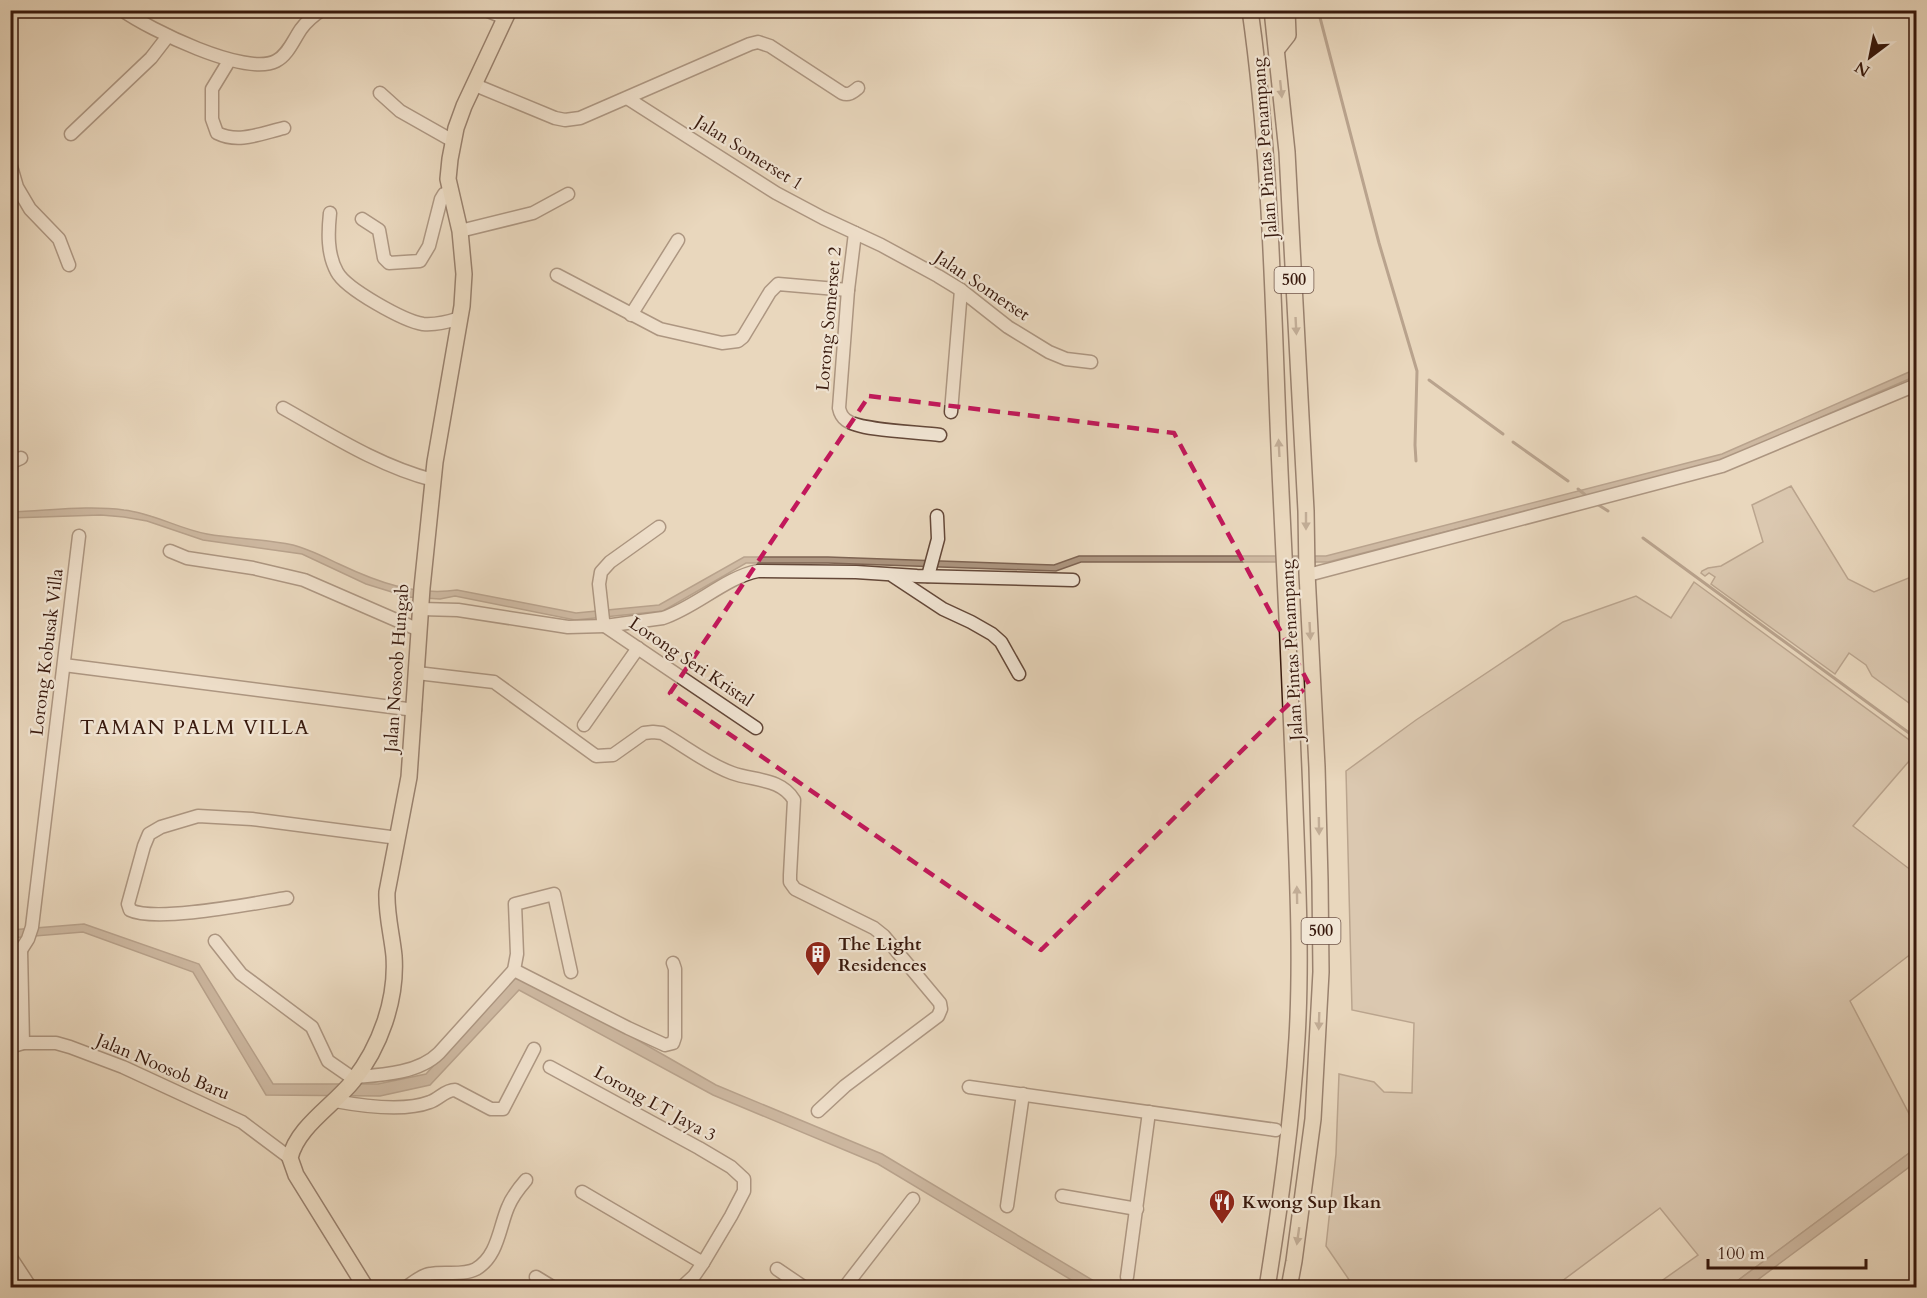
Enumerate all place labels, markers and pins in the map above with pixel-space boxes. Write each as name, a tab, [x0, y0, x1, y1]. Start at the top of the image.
place label: The Light Residences	[838, 932, 927, 978]
building icon: The Light Residences	[803, 939, 833, 977]
restaurant icon: Kwong Sup Ikan	[1207, 1187, 1237, 1225]
place label: Kwong Sup Ikan	[1242, 1190, 1382, 1215]

